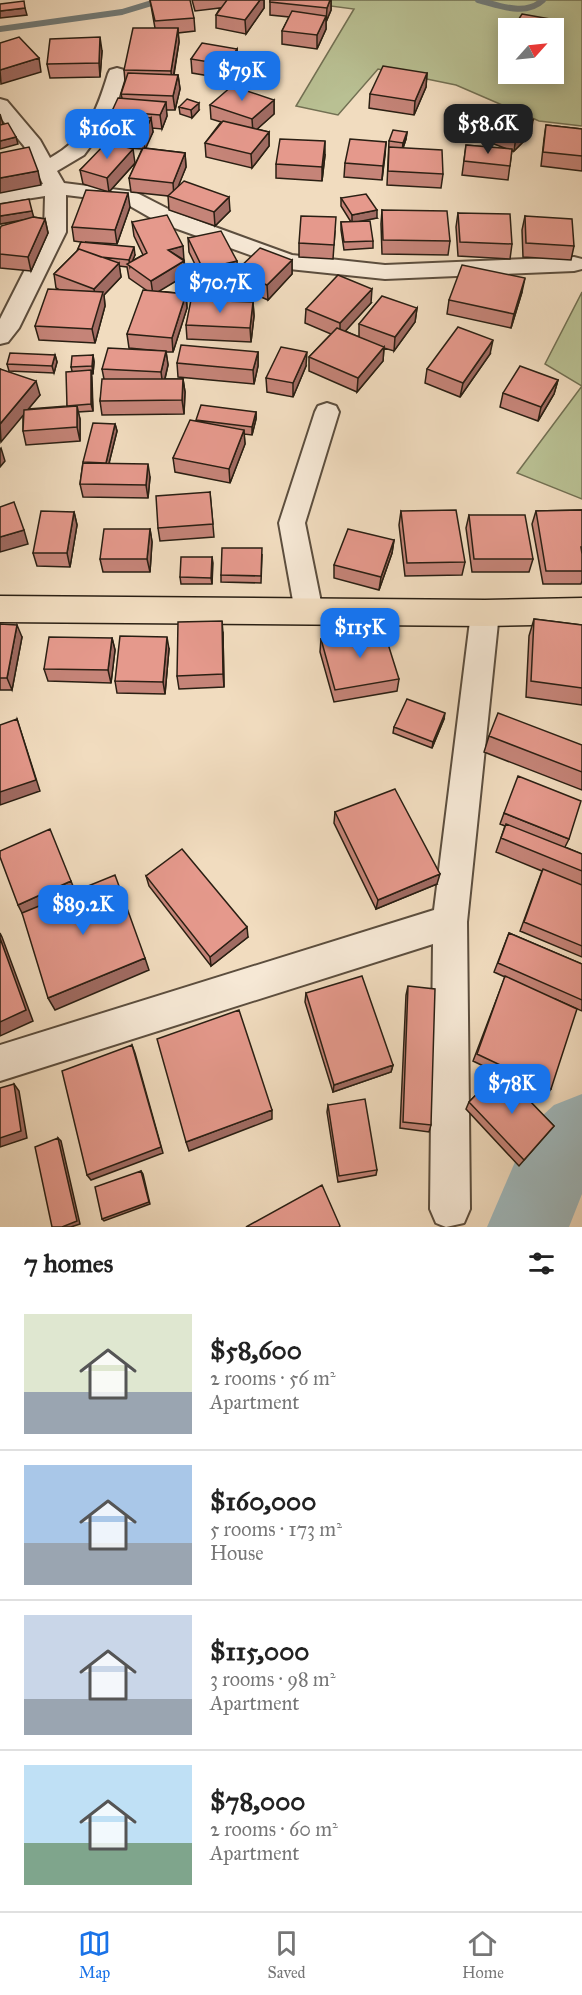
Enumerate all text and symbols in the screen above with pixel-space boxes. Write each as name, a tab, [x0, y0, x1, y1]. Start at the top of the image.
north arrow	[498, 18, 564, 84]
map controls	[498, 18, 564, 84]
pin: $79K	[206, 51, 278, 102]
text: $79K	[218, 58, 266, 82]
pin: $58.6K	[439, 104, 537, 155]
pin: $160K	[65, 109, 149, 160]
text: $58.6K	[458, 111, 518, 135]
text: $160K	[79, 116, 135, 140]
pin: $70.7K	[171, 263, 269, 314]
text: $70.7K	[189, 270, 251, 294]
pin: $115K	[318, 608, 402, 659]
text: $115K	[334, 615, 386, 639]
pin: $89.2K	[34, 885, 132, 936]
text: $89.2K	[52, 892, 114, 916]
pin: $78K	[476, 1064, 548, 1115]
text: $78K	[488, 1071, 536, 1095]
text: 7 homes	[24, 1247, 113, 1279]
icon: filters	[525, 1247, 558, 1280]
text: $58,600	[210, 1334, 302, 1366]
icon: home	[72, 1338, 144, 1410]
text: 2 rooms · 56 m²	[210, 1366, 336, 1390]
text: Apartment	[210, 1390, 299, 1414]
text: $160,000	[210, 1485, 316, 1517]
icon: home	[72, 1489, 144, 1561]
text: 5 rooms · 173 m²	[210, 1517, 342, 1541]
text: House	[210, 1541, 264, 1565]
text: $115,000	[210, 1635, 309, 1667]
icon: home	[72, 1639, 144, 1711]
text: 3 rooms · 98 m²	[210, 1667, 335, 1691]
text: Apartment	[210, 1691, 299, 1715]
text: $78,000	[210, 1785, 305, 1817]
icon: home	[72, 1789, 144, 1861]
text: 2 rooms · 60 m²	[210, 1817, 338, 1841]
text: Apartment	[210, 1841, 299, 1865]
tab: Map	[78, 1927, 111, 1982]
tab: Saved	[268, 1927, 306, 1982]
tab: Home	[462, 1927, 504, 1982]

